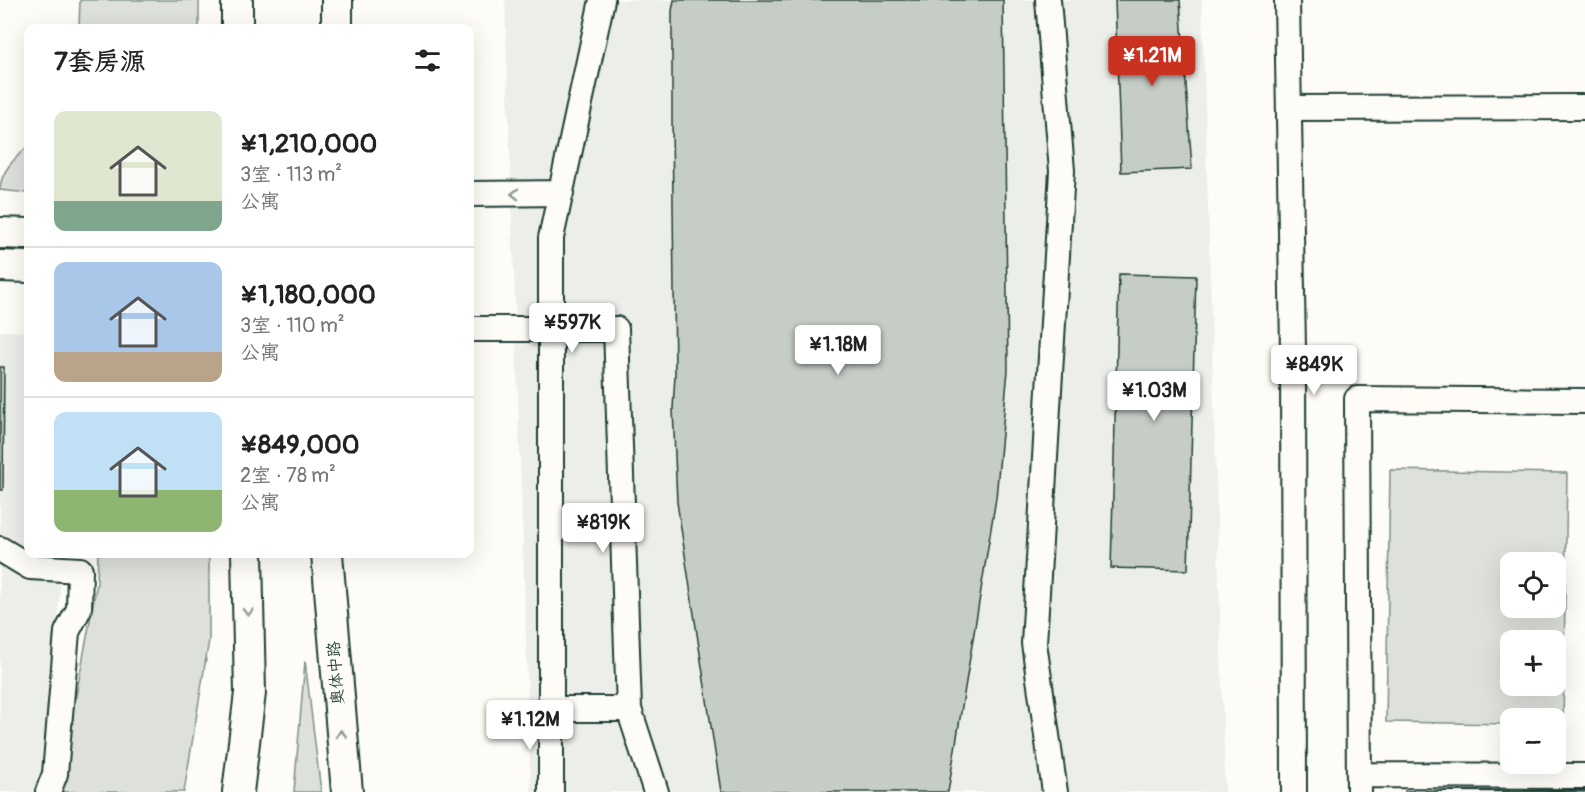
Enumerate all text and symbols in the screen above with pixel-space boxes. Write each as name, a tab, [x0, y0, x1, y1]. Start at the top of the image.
pin: ¥1.21M	[1103, 36, 1201, 87]
text: ¥1.21M	[1122, 43, 1182, 68]
icon: filters	[411, 44, 444, 77]
text: 7套房源	[54, 46, 146, 78]
text: ¥1,210,000	[240, 128, 377, 160]
icon: home	[102, 135, 174, 207]
text: 3室 · 113 m²	[240, 162, 342, 187]
one-way arrow	[511, 188, 520, 200]
text: 公寓	[240, 189, 280, 214]
text: ¥1,180,000	[240, 279, 376, 311]
icon: home	[102, 286, 174, 358]
pin: ¥597K	[530, 303, 614, 354]
text: ¥597K	[543, 310, 601, 335]
text: 3室 · 110 m²	[240, 313, 345, 338]
pin: ¥1.18M	[789, 325, 887, 376]
text: ¥1.18M	[809, 332, 867, 357]
text: 公寓	[240, 340, 280, 365]
pin: ¥849K	[1272, 345, 1356, 396]
text: ¥849K	[1285, 352, 1343, 377]
pin: ¥1.03M	[1105, 371, 1203, 422]
text: ¥1.03M	[1121, 378, 1187, 403]
text: ¥849,000	[240, 429, 360, 461]
icon: home	[102, 436, 174, 508]
text: 2室 · 78 m²	[240, 463, 336, 488]
text: 公寓	[240, 490, 280, 515]
pin: ¥819K	[561, 503, 645, 554]
text: ¥819K	[576, 510, 630, 535]
map controls	[1500, 552, 1566, 774]
button: locate	[1500, 552, 1566, 618]
one-way arrow	[242, 607, 255, 616]
button: +	[1500, 630, 1566, 696]
street label: 奥体中路	[324, 640, 348, 706]
pin: ¥1.12M	[481, 700, 579, 751]
text: ¥1.12M	[500, 707, 560, 732]
button: −	[1500, 708, 1566, 774]
one-way arrow	[334, 729, 347, 738]

